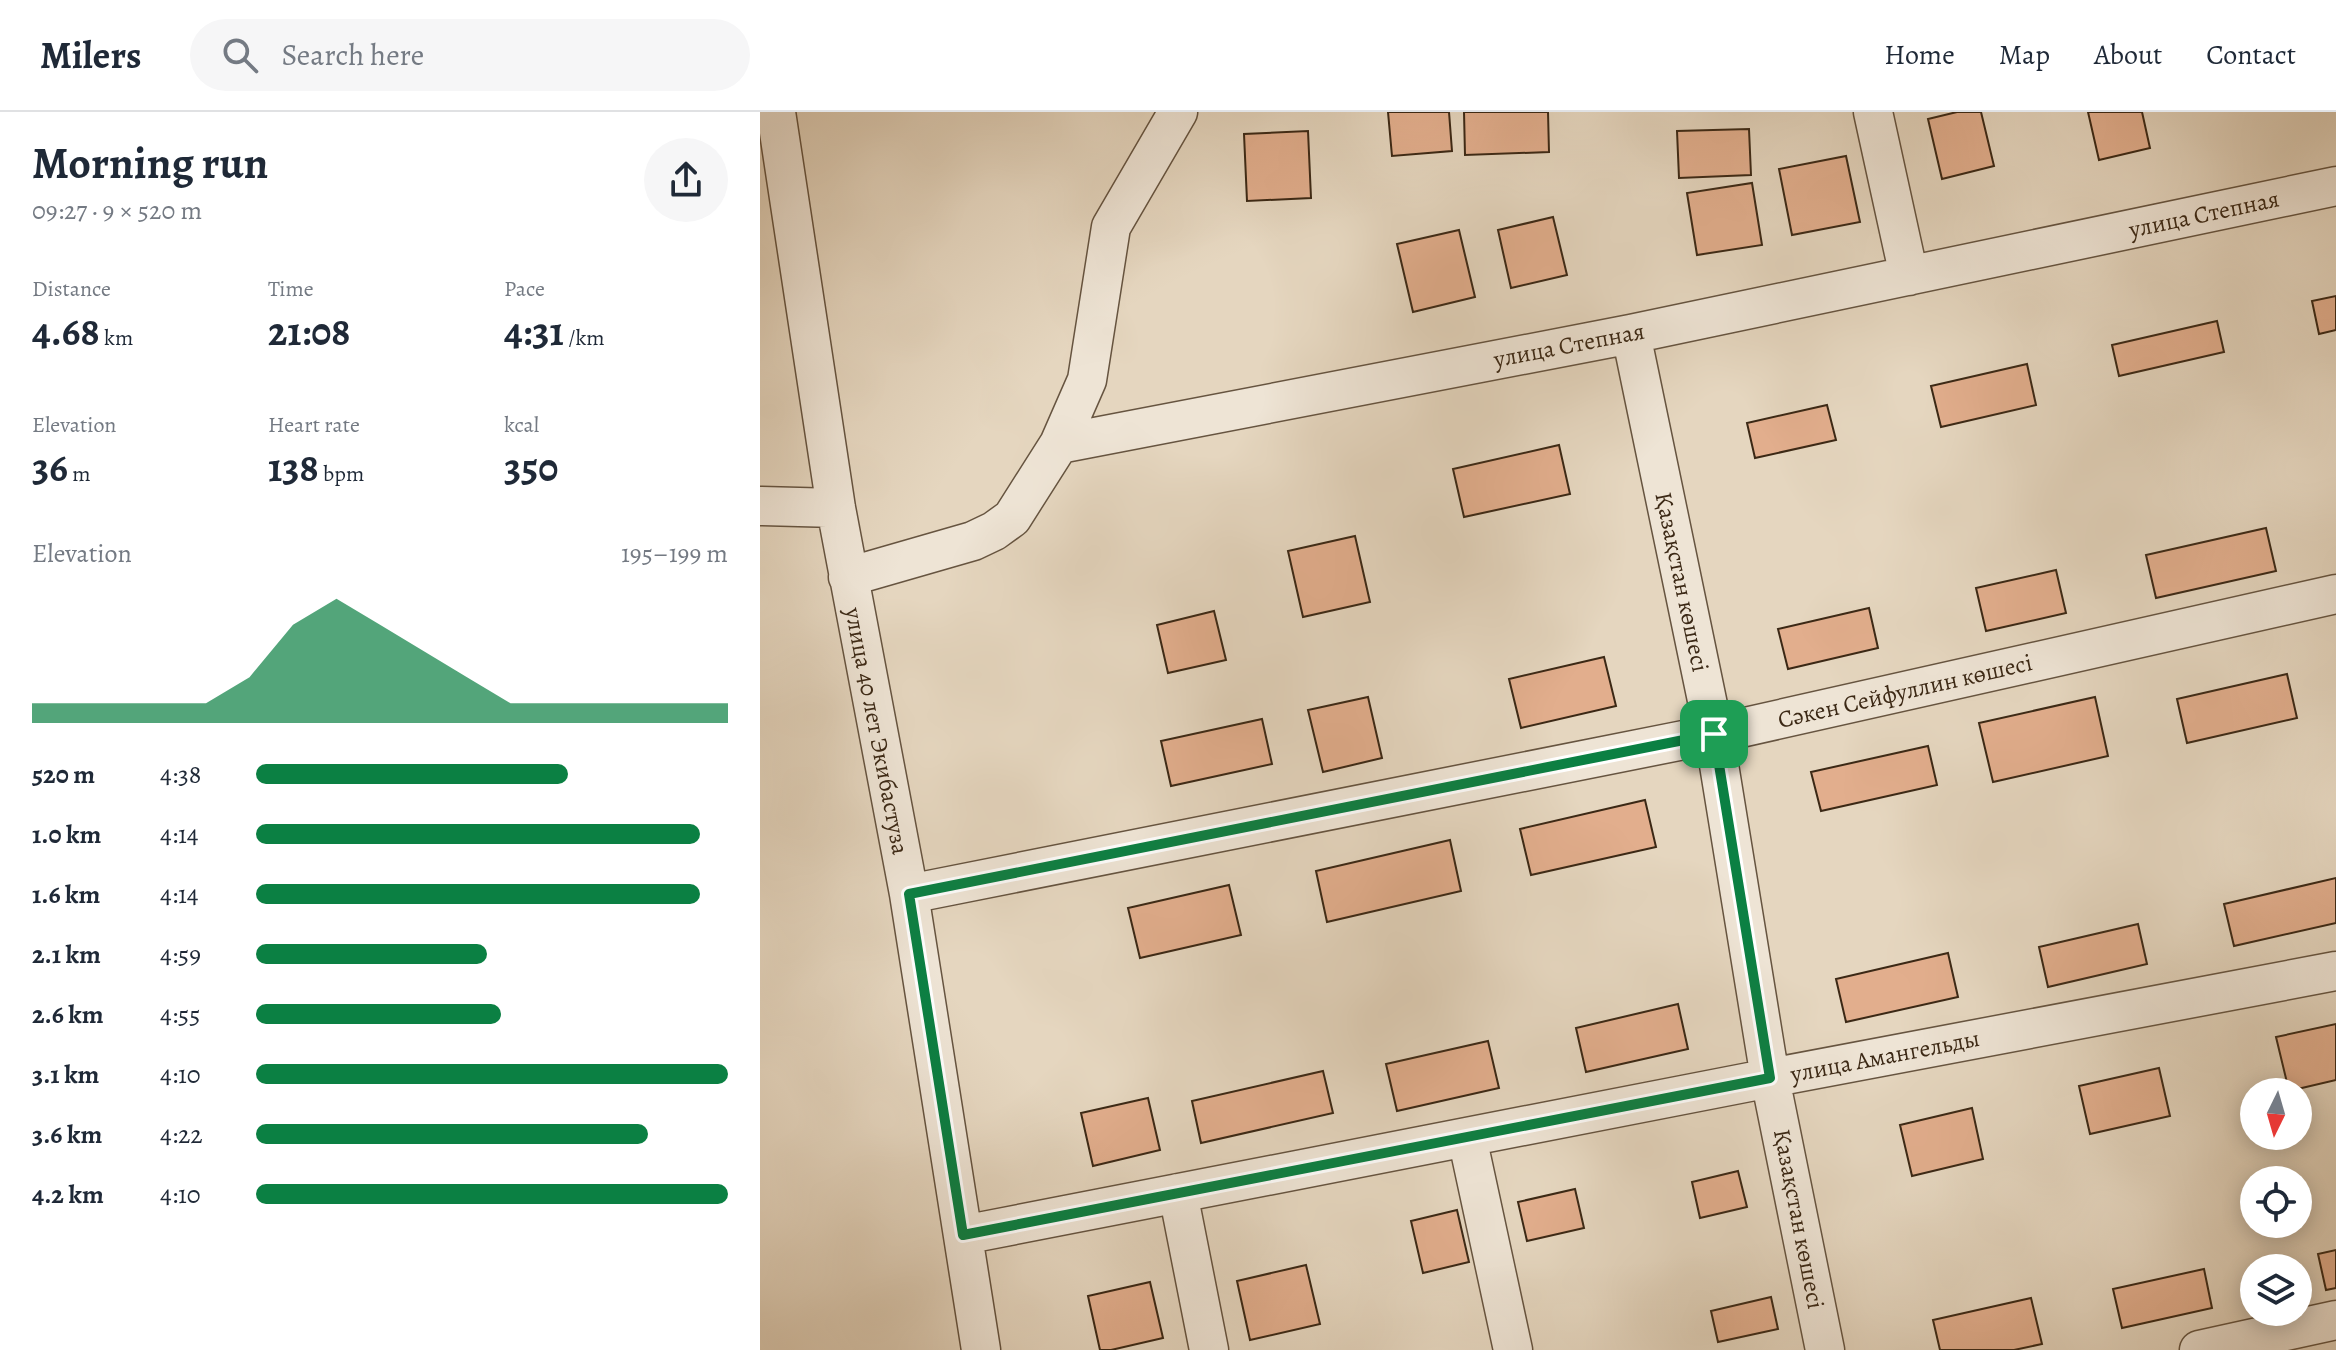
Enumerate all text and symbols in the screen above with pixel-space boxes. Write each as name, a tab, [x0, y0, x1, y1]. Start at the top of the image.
search box	[190, 19, 750, 91]
text: Milers	[40, 29, 142, 81]
icon: search	[218, 33, 262, 77]
text: Search here	[282, 35, 424, 75]
text: Home	[1884, 36, 1955, 74]
text: Map	[1999, 36, 2050, 74]
text: About	[2094, 36, 2162, 74]
text: Contact	[2206, 36, 2296, 74]
text: Morning run	[32, 133, 268, 193]
button: share	[644, 138, 728, 222]
street label: улица Степная	[2125, 182, 2282, 246]
text: 09:27 · 9 × 520 m	[32, 193, 202, 228]
text: Distance	[32, 274, 111, 304]
text: Time	[268, 274, 314, 304]
text: Pace	[504, 274, 545, 304]
text: 4.68	[32, 304, 100, 359]
text: 21:08	[268, 304, 350, 359]
text: 4:31	[504, 304, 564, 359]
street label: улица Степная	[1490, 315, 1647, 375]
text: km	[100, 323, 133, 353]
text: /km	[564, 323, 605, 353]
text: Elevation	[32, 410, 116, 440]
text: Heart rate	[268, 410, 360, 440]
text: kcal	[504, 410, 539, 440]
text: 36	[32, 440, 68, 495]
text: 138	[268, 440, 319, 495]
text: 350	[504, 440, 558, 495]
text: m	[68, 459, 91, 489]
text: bpm	[319, 459, 364, 489]
street label: Қазақстан көшесі	[1647, 489, 1717, 675]
text: Elevation	[32, 536, 132, 571]
text: 195–199 m	[621, 536, 728, 571]
street label: улица 40 лет Экибастуза	[837, 604, 917, 857]
street label: Сәкен Сейфуллин көшесі	[1775, 646, 2035, 736]
pin	[1680, 700, 1748, 768]
icon: arrive	[1692, 712, 1736, 756]
text: 520 m	[32, 757, 95, 792]
text: 4:38	[160, 757, 201, 792]
text: 1.0 km	[32, 817, 101, 852]
text: 4:14	[160, 817, 199, 852]
text: 1.6 km	[32, 877, 100, 912]
text: 4:14	[160, 877, 199, 912]
text: 2.1 km	[32, 937, 101, 972]
text: 4:59	[160, 937, 201, 972]
text: 2.6 km	[32, 997, 104, 1032]
text: 4:55	[160, 997, 200, 1032]
street label: улица Амангельды	[1787, 1022, 1982, 1090]
text: 3.1 km	[32, 1057, 99, 1092]
text: 4:10	[160, 1057, 201, 1092]
north arrow	[2240, 1078, 2312, 1150]
map controls	[2240, 1078, 2312, 1326]
text: 3.6 km	[32, 1117, 102, 1152]
text: 4:22	[160, 1117, 203, 1152]
street label: Қазақстан көшесі	[1766, 1126, 1832, 1312]
button: locate	[2240, 1166, 2312, 1238]
text: 4.2 km	[32, 1177, 104, 1212]
text: 4:10	[160, 1177, 201, 1212]
button: layers	[2240, 1254, 2312, 1326]

